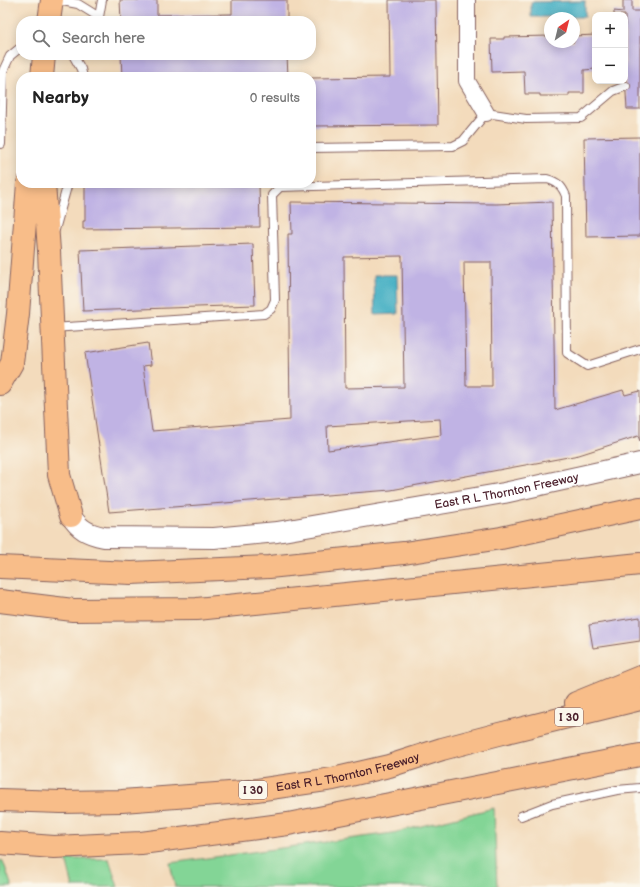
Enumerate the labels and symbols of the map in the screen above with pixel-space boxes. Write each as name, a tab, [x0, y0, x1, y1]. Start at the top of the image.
north arrow	[544, 12, 580, 48]
street label: East R L Thornton Freeway	[433, 469, 581, 512]
road number: I 30	[555, 708, 583, 726]
street label: East R L Thornton Freeway	[275, 749, 422, 795]
road number: I 30	[239, 781, 267, 799]

